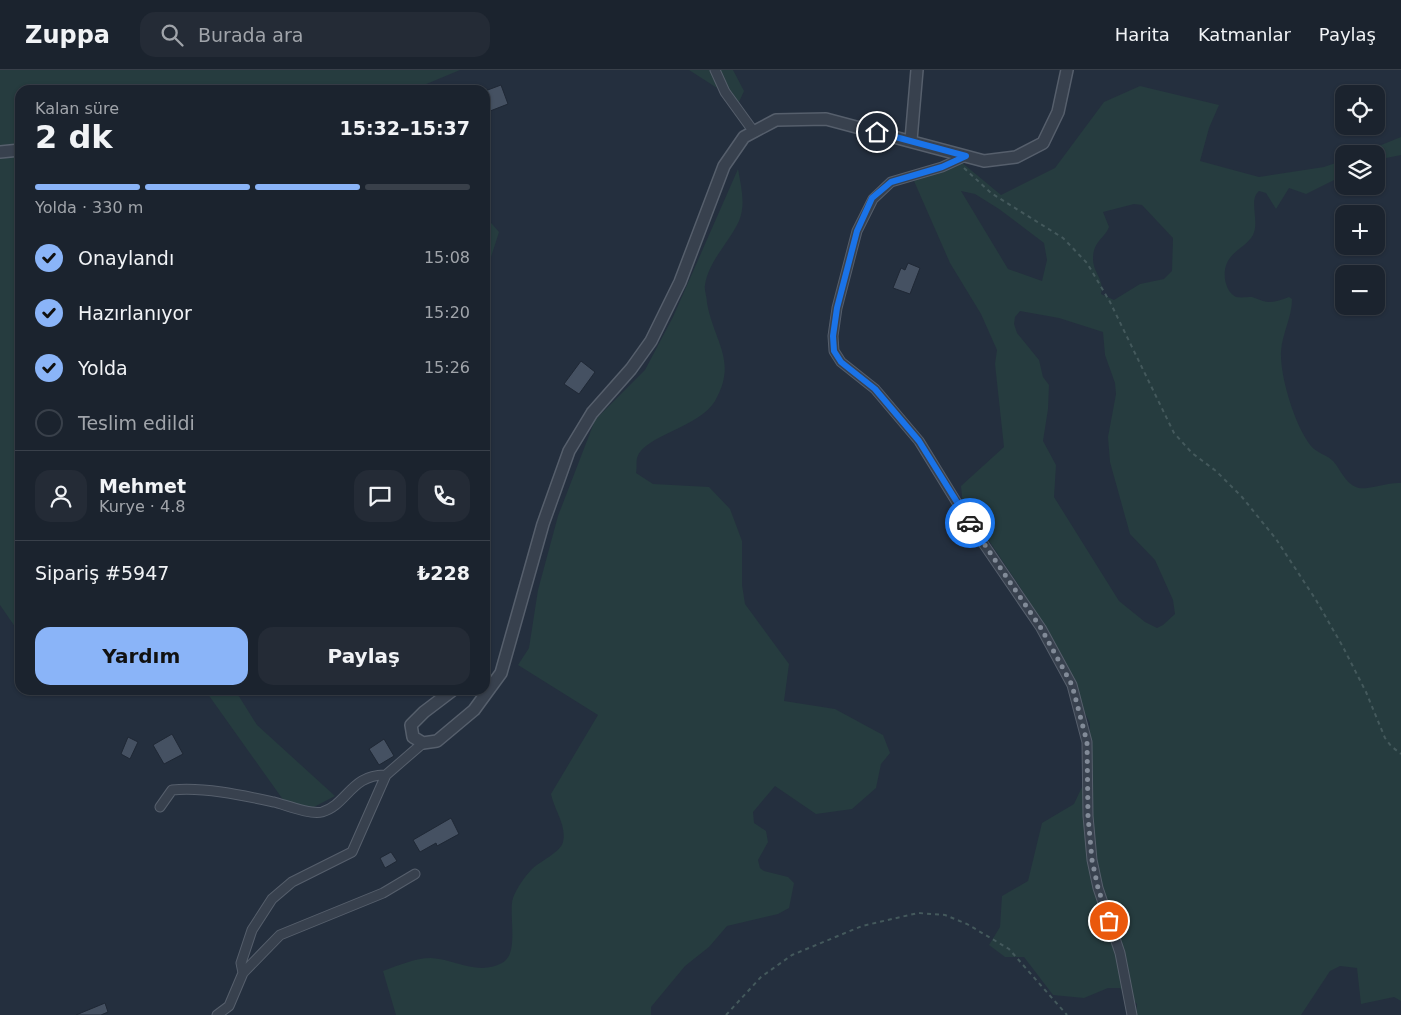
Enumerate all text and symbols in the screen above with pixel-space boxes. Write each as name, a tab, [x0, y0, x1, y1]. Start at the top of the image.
search box	[140, 12, 490, 57]
text: Zuppa	[25, 21, 110, 49]
icon: search	[158, 21, 186, 49]
text: Burada ara	[198, 24, 303, 46]
text: Harita	[1115, 24, 1170, 45]
text: Katmanlar	[1198, 24, 1291, 45]
text: Paylaş	[1319, 24, 1376, 45]
map controls	[1335, 85, 1385, 315]
button: locate	[1335, 85, 1385, 135]
text: Kalan süre	[35, 99, 119, 118]
pin	[856, 111, 898, 153]
text: 15:32–15:37	[340, 117, 470, 139]
text: 2 dk	[35, 118, 113, 156]
icon: home	[863, 118, 891, 146]
button: layers	[1335, 145, 1385, 195]
text: Yolda · 330 m	[35, 198, 143, 217]
button: +	[1335, 205, 1385, 255]
icon: check	[35, 244, 63, 272]
text: Onaylandı	[78, 247, 174, 269]
text: 15:08	[424, 248, 470, 267]
button: −	[1335, 265, 1385, 315]
icon: check	[35, 299, 63, 327]
text: Hazırlanıyor	[78, 302, 192, 324]
text: 15:20	[424, 303, 470, 322]
icon: check	[35, 354, 63, 382]
text: Yolda	[78, 357, 128, 379]
text: 15:26	[424, 358, 470, 377]
text: Teslim edildi	[78, 412, 195, 434]
button: person	[35, 470, 87, 522]
button: chat	[354, 470, 406, 522]
button: phone	[418, 470, 470, 522]
text: Mehmet	[99, 475, 186, 497]
text: Kurye · 4.8	[99, 497, 185, 516]
courier	[945, 498, 995, 548]
icon: car	[956, 509, 984, 537]
text: Sipariş #5947	[35, 562, 169, 584]
text: ₺228	[417, 562, 470, 584]
button: Yardım	[35, 627, 248, 685]
button: Paylaş	[258, 627, 470, 685]
pin	[1088, 900, 1130, 942]
icon: bag	[1095, 907, 1123, 935]

